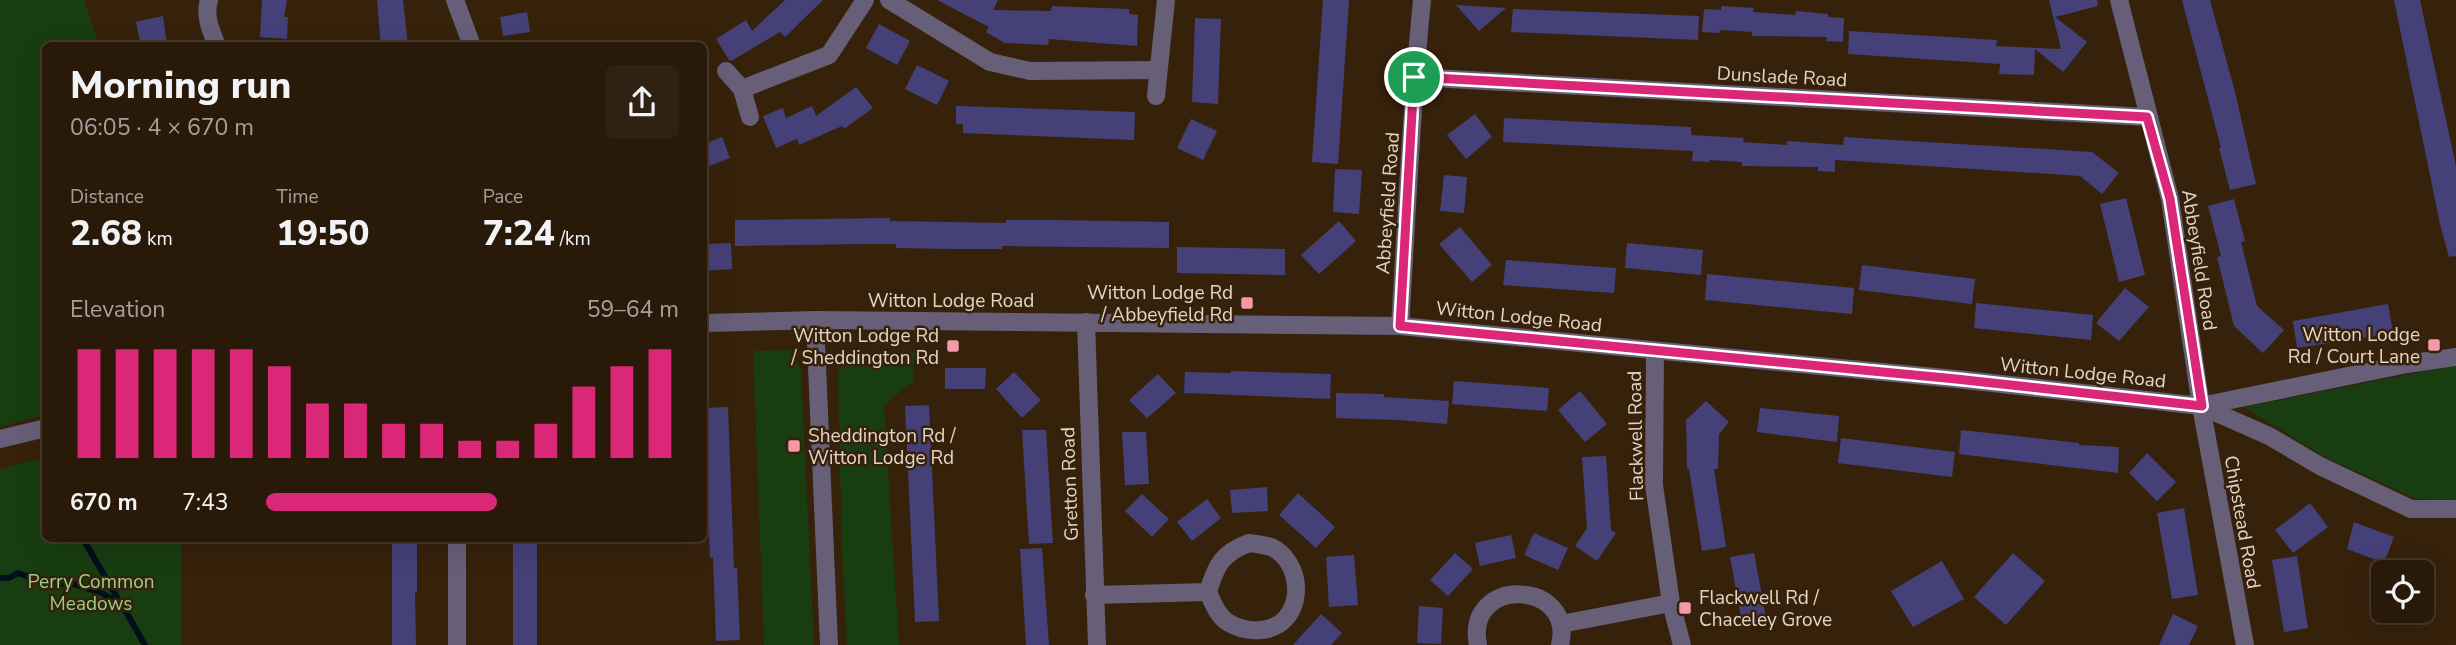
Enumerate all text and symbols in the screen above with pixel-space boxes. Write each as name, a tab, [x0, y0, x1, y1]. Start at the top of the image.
pin	[1384, 47, 1444, 107]
icon: arrive	[1395, 58, 1433, 96]
text: Morning run	[70, 60, 291, 111]
street label: Dunslade Road	[1716, 61, 1848, 93]
button: share	[605, 65, 679, 139]
text: 06:05 · 4 × 670 m	[70, 112, 254, 143]
street label: Abbeyfield Road	[1370, 131, 1406, 275]
text: Distance	[70, 184, 144, 210]
text: Time	[276, 184, 319, 210]
text: Pace	[483, 184, 523, 210]
street label: Abbeyfield Road	[2175, 188, 2223, 332]
text: 2.68	[70, 210, 142, 257]
text: 19:50	[276, 210, 369, 257]
text: 7:24	[483, 210, 555, 257]
text: km	[142, 226, 173, 252]
text: /km	[555, 226, 591, 252]
place label: Witton Lodge Rd / Abbeyfield Rd	[1087, 280, 1233, 328]
street label: Witton Lodge Road	[868, 288, 1034, 314]
text: Elevation	[70, 294, 165, 325]
text: 59–64 m	[587, 294, 679, 325]
marker: Witton Lodge Rd / Abbeyfield Rd	[1239, 295, 1255, 311]
street label: Witton Lodge Road	[1435, 295, 1603, 339]
place label: Witton Lodge Rd / Court Lane	[2288, 322, 2420, 370]
place label: Witton Lodge Rd / Sheddington Rd	[790, 323, 939, 371]
marker: Witton Lodge Rd / Court Lane	[2426, 337, 2442, 353]
marker: Witton Lodge Rd / Sheddington Rd	[945, 338, 961, 354]
street label: Witton Lodge Road	[1999, 351, 2167, 395]
street label: Flackwell Road	[1622, 371, 1650, 501]
place label: Sheddington Rd / Witton Lodge Rd	[808, 423, 956, 471]
street label: Gretton Road	[1055, 427, 1085, 541]
marker: Sheddington Rd / Witton Lodge Rd	[786, 438, 802, 454]
street label: Chipstead Road	[2217, 453, 2267, 591]
text: 670 m	[70, 487, 138, 518]
text: 7:43	[182, 487, 229, 518]
map controls	[2371, 560, 2434, 623]
button: locate	[2371, 560, 2434, 623]
park label: Perry Common Meadows	[27, 569, 155, 617]
place label: Flackwell Rd / Chaceley Grove	[1699, 585, 1832, 633]
marker: Flackwell Rd / Chaceley Grove	[1677, 600, 1693, 616]

